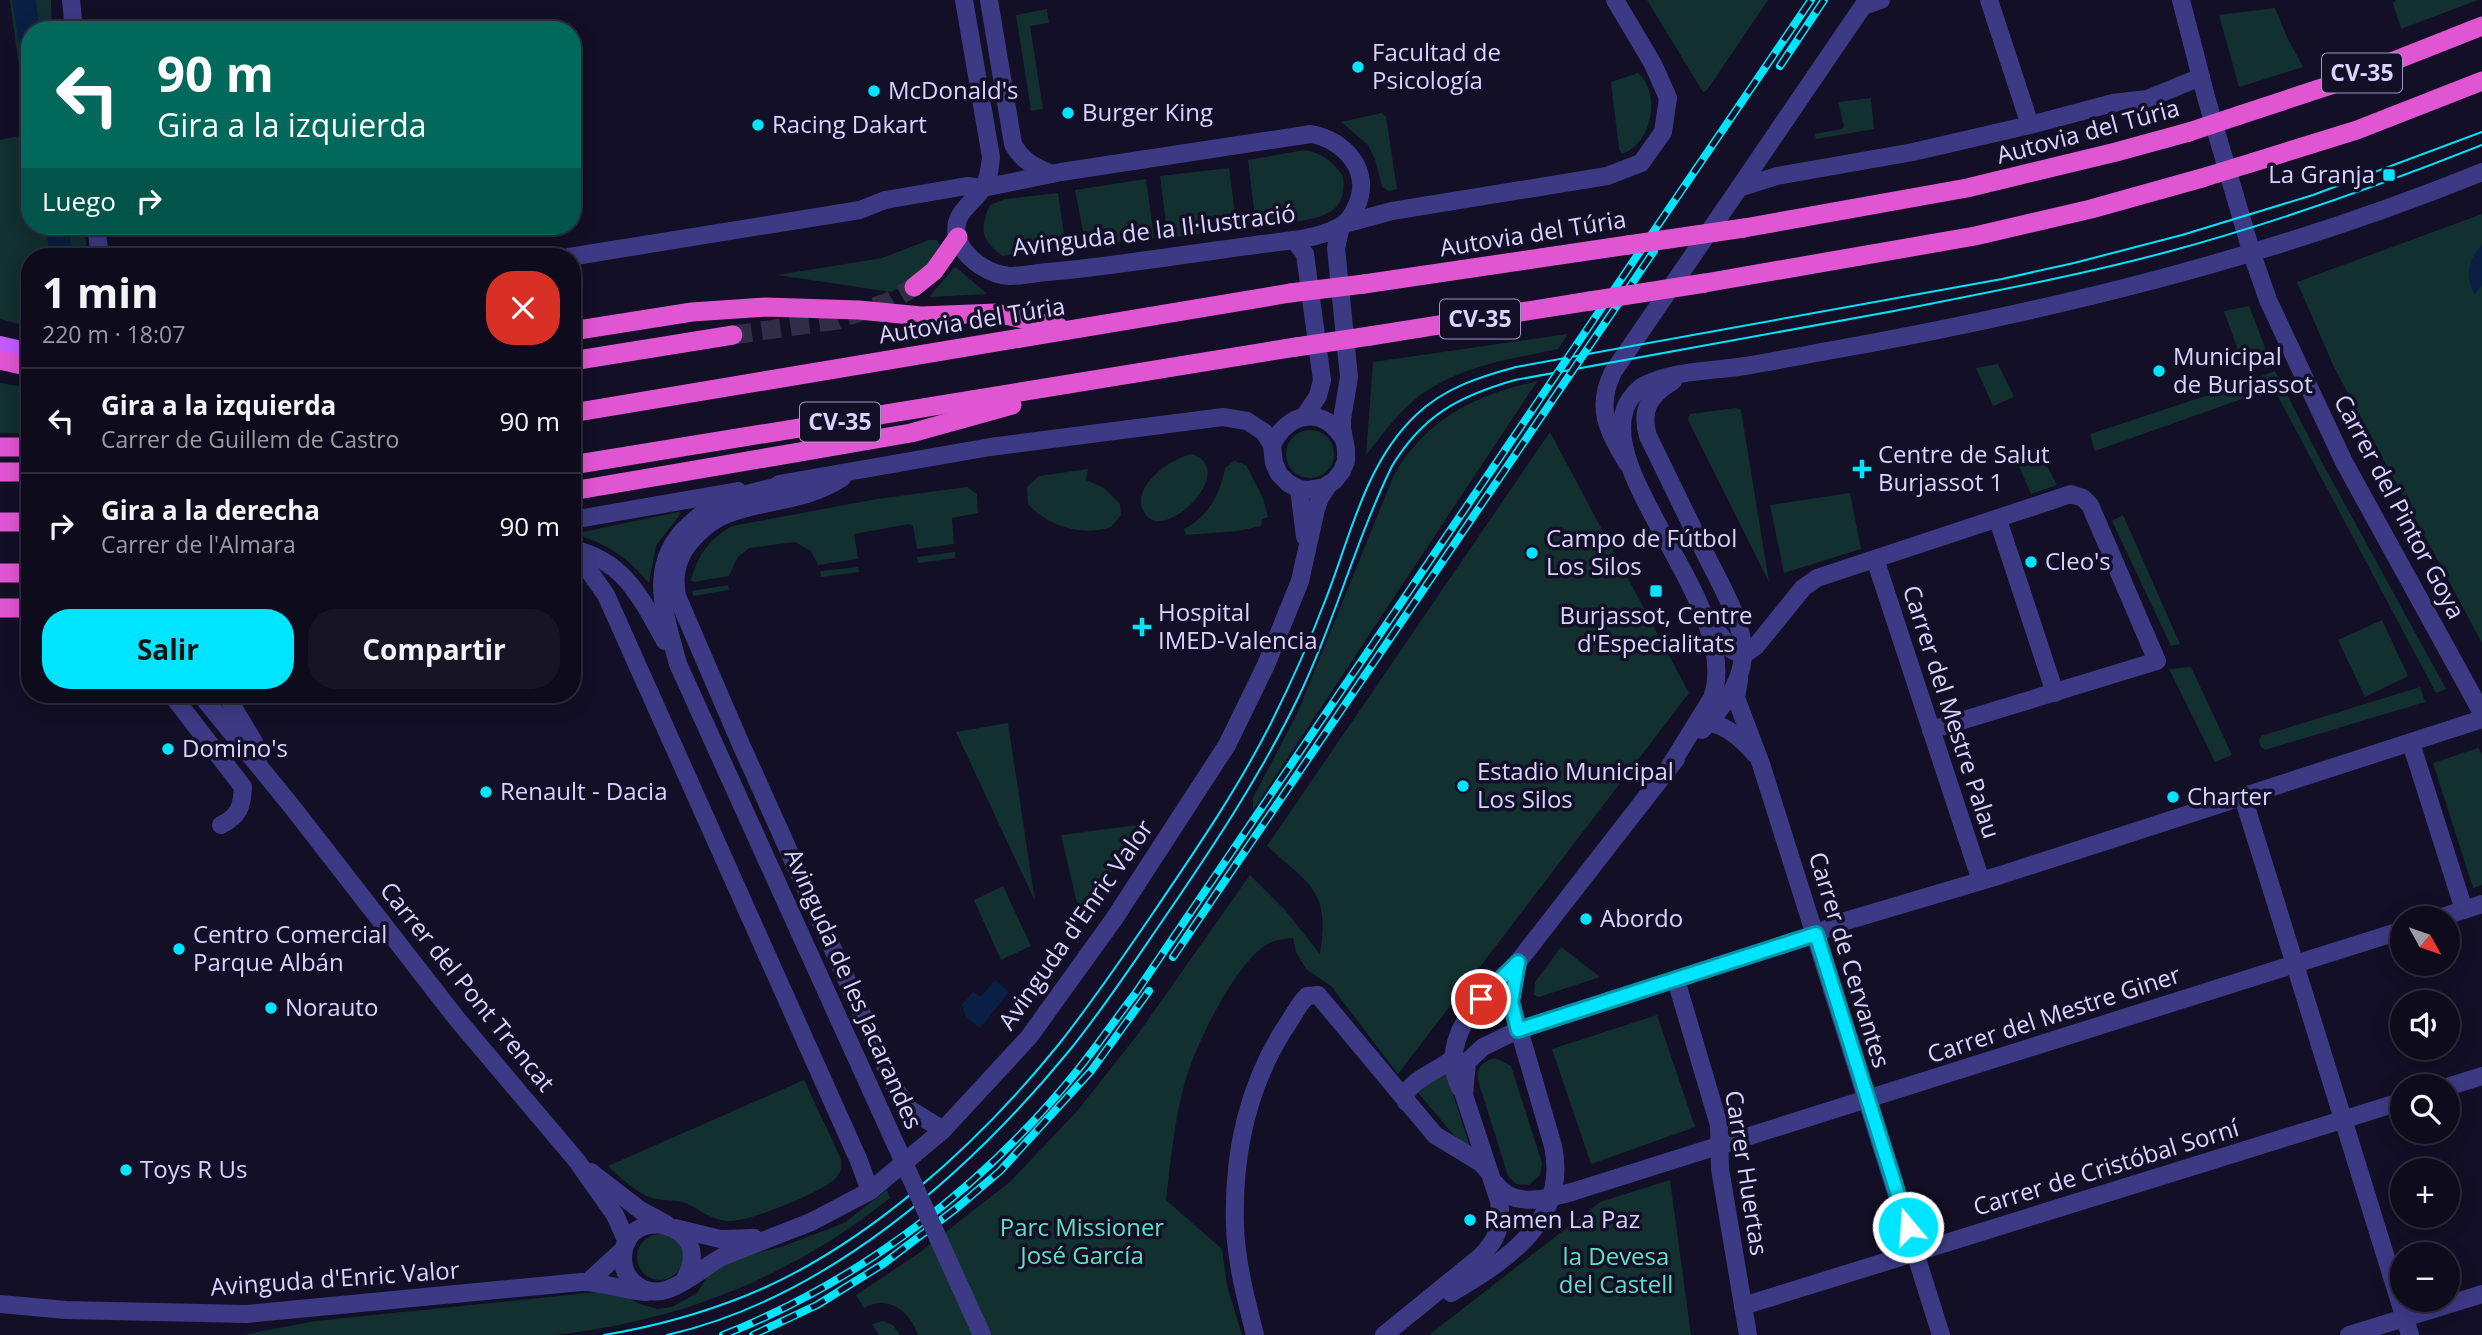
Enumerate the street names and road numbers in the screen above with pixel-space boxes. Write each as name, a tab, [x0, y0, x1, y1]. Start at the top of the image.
road number: CV-35	[2322, 54, 2402, 92]
street label: Autovia del Túria	[1992, 90, 2183, 171]
street label: Avinguda de la Il·lustració	[1010, 196, 1297, 263]
street label: Autovia del Túria	[1437, 202, 1628, 264]
street label: Autovia del Túria	[876, 289, 1067, 351]
road number: CV-35	[1440, 300, 1520, 338]
street label: Carrer del Pintor Goya	[2327, 388, 2473, 624]
road number: CV-35	[800, 402, 880, 442]
street label: Carrer del Mestre Palau	[1896, 581, 2009, 842]
street label: Avinguda d'Enric Valor	[990, 812, 1160, 1036]
street label: Avinguda de les Jacarandes	[778, 843, 931, 1134]
street label: Carrer de Cervantes	[1802, 848, 1899, 1071]
street label: Carrer del Pont Trencat	[373, 874, 563, 1098]
street label: Carrer del Mestre Giner	[1923, 957, 2184, 1070]
street label: Carrer Huertas	[1718, 1088, 1777, 1258]
street label: Carrer de Cristóbal Sorní	[1969, 1110, 2243, 1223]
street label: Avinguda d'Enric Valor	[209, 1252, 461, 1303]

